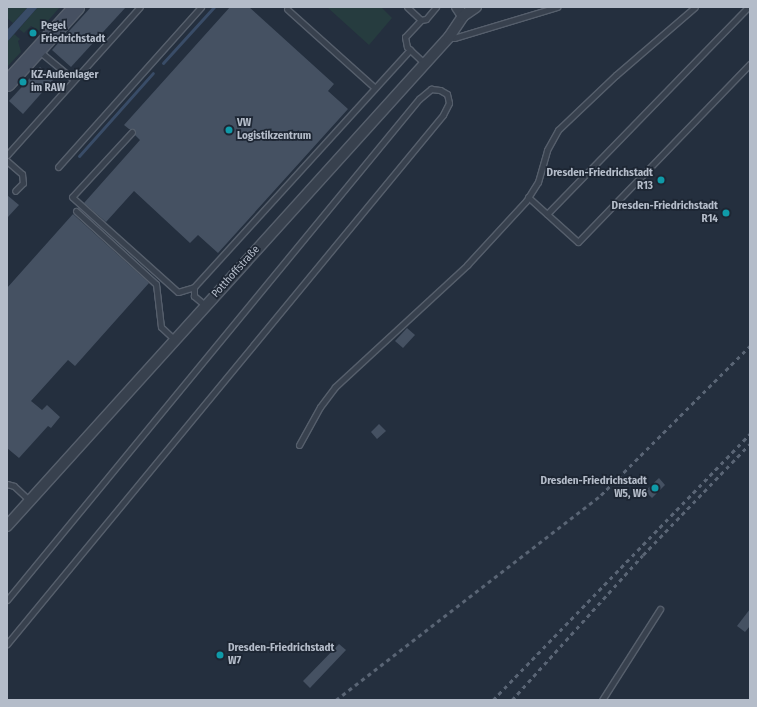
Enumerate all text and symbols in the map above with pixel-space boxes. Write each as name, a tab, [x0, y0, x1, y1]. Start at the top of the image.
place label: Pegel Friedrichstadt	[41, 20, 105, 46]
marker: Pegel Friedrichstadt	[28, 28, 38, 38]
place label: KZ-Außenlager im RAW	[31, 69, 98, 95]
marker: KZ-Außenlager im RAW	[18, 77, 28, 87]
place label: VW Logistikzentrum	[237, 117, 311, 143]
marker: VW Logistikzentrum	[224, 125, 234, 135]
place label: Dresden-Friedrichstadt R13	[547, 167, 653, 193]
marker: Dresden-Friedrichstadt R13	[656, 175, 666, 185]
place label: Dresden-Friedrichstadt R14	[612, 200, 718, 226]
marker: Dresden-Friedrichstadt R14	[721, 208, 731, 218]
street label: Potthoffstraße	[209, 243, 263, 301]
place label: Dresden-Friedrichstadt W5, W6	[541, 475, 647, 501]
marker: Dresden-Friedrichstadt W5, W6	[650, 483, 660, 493]
place label: Dresden-Friedrichstadt W7	[228, 642, 334, 668]
marker: Dresden-Friedrichstadt W7	[215, 650, 225, 660]

